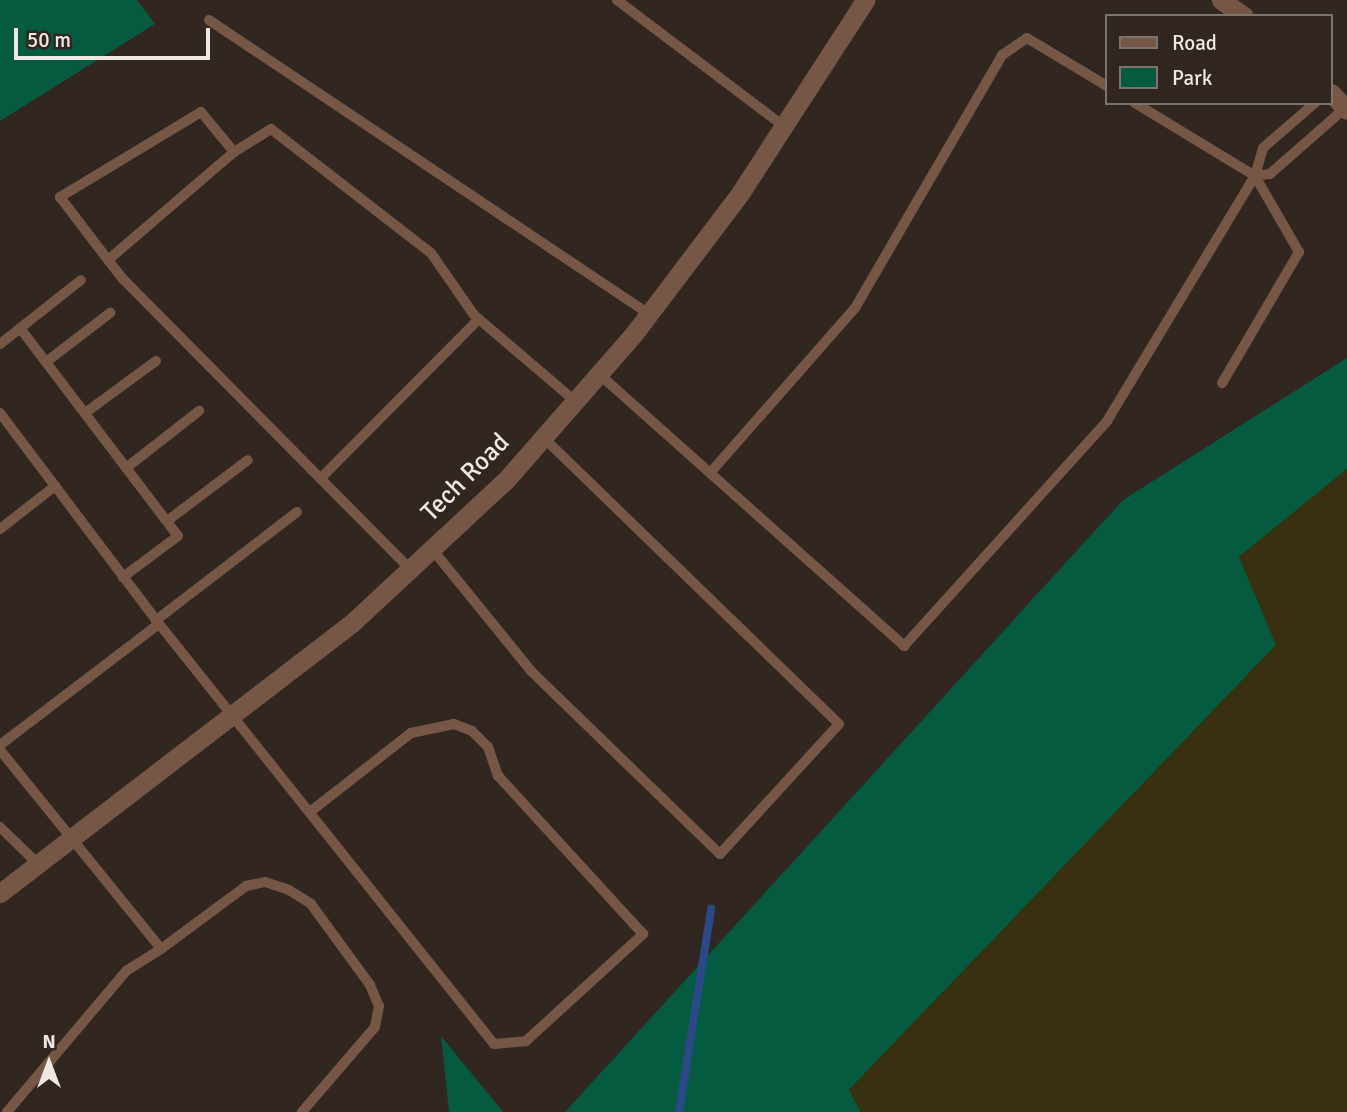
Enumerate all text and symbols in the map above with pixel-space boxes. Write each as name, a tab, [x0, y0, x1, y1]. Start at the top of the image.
scale bar	[18, 14, 214, 58]
legend	[1106, 14, 1333, 105]
text: 50 m	[27, 27, 71, 53]
text: Road	[1172, 30, 1217, 56]
text: Park	[1172, 65, 1212, 91]
street label: Tech Road	[416, 428, 516, 528]
north arrow	[14, 1028, 84, 1098]
text: N	[42, 1030, 56, 1054]

